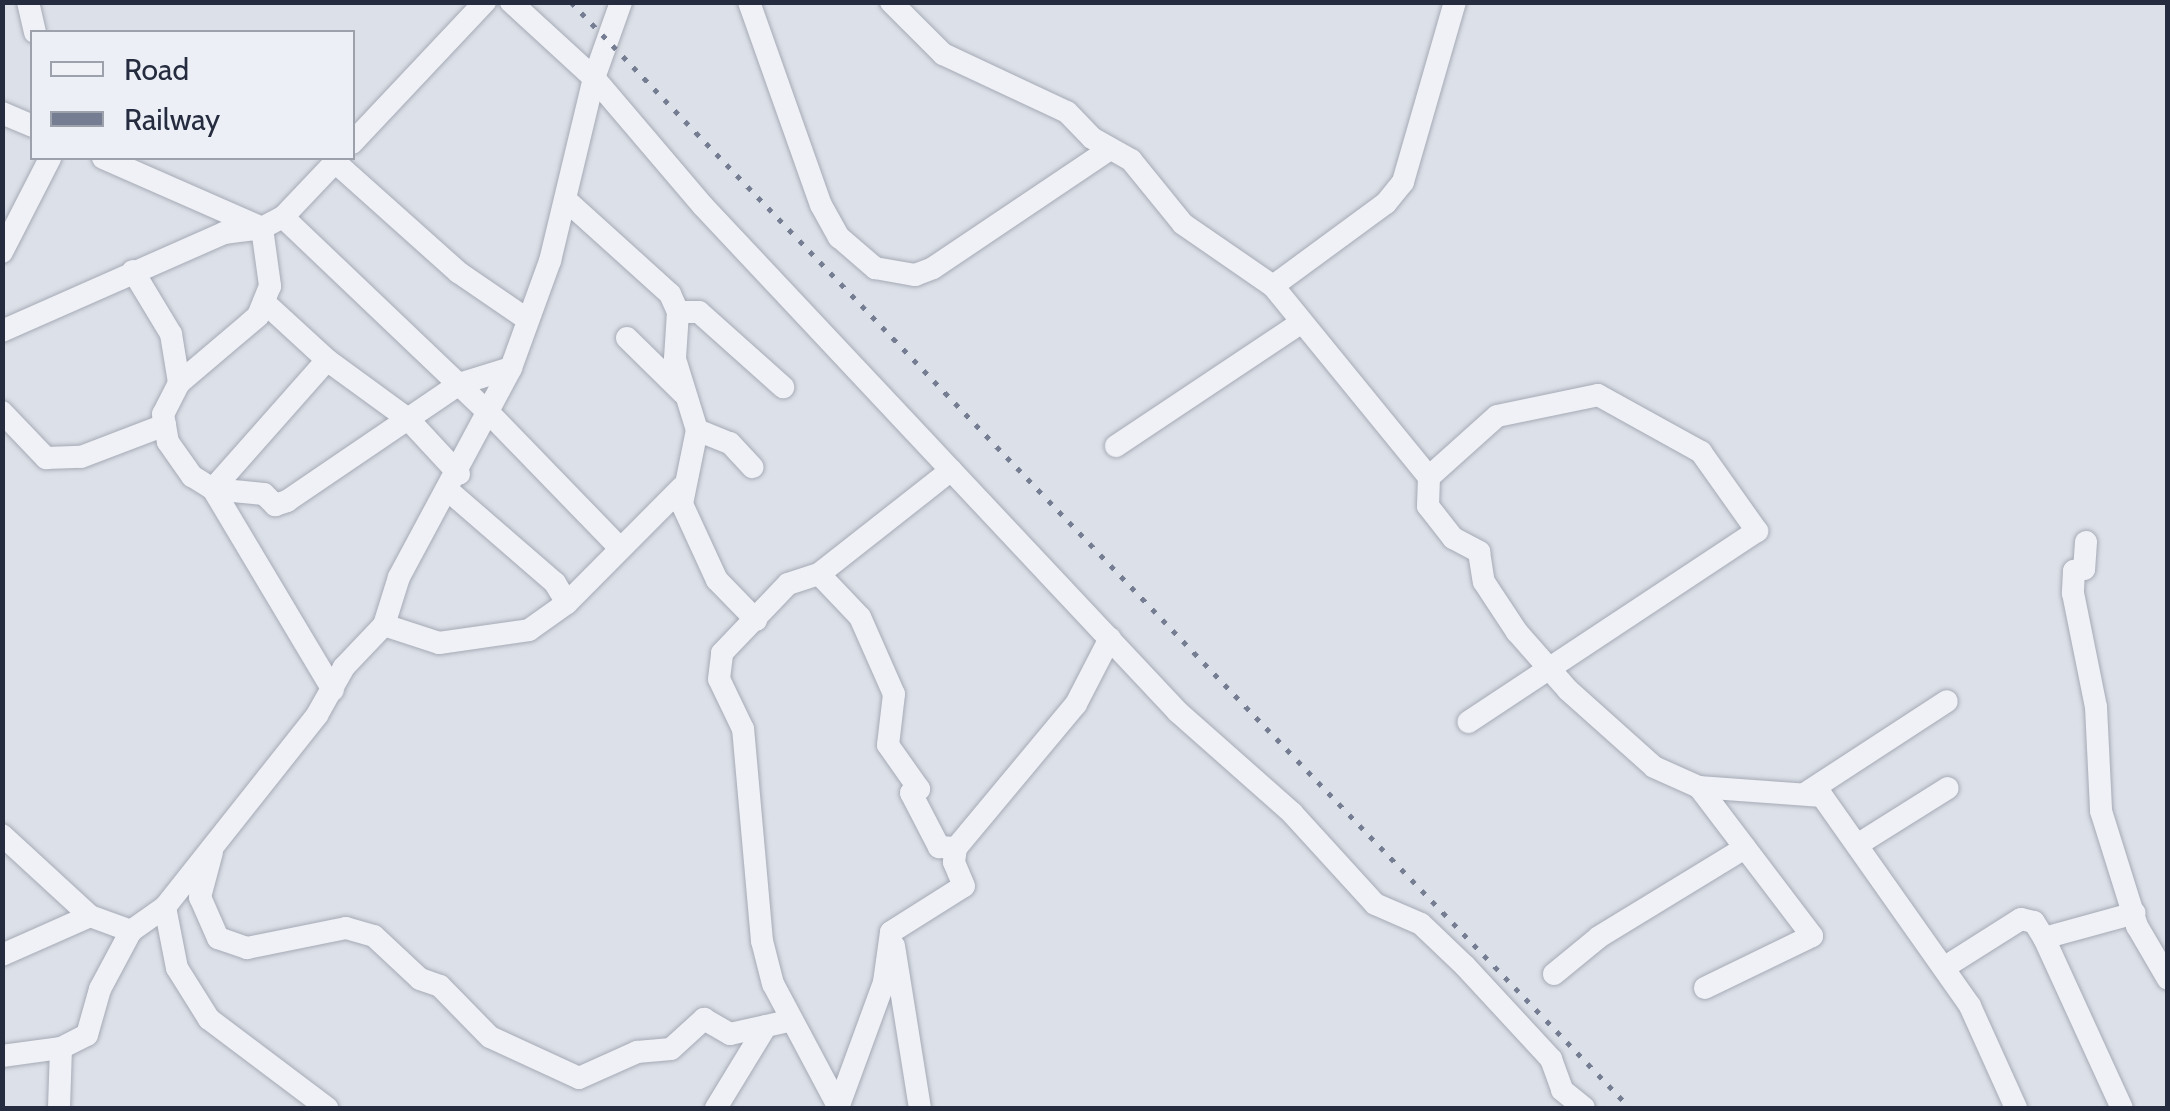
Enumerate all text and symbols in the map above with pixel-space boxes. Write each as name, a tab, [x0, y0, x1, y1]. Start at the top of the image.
legend	[30, 30, 355, 160]
text: Road	[124, 51, 189, 88]
text: Railway	[124, 101, 220, 138]

